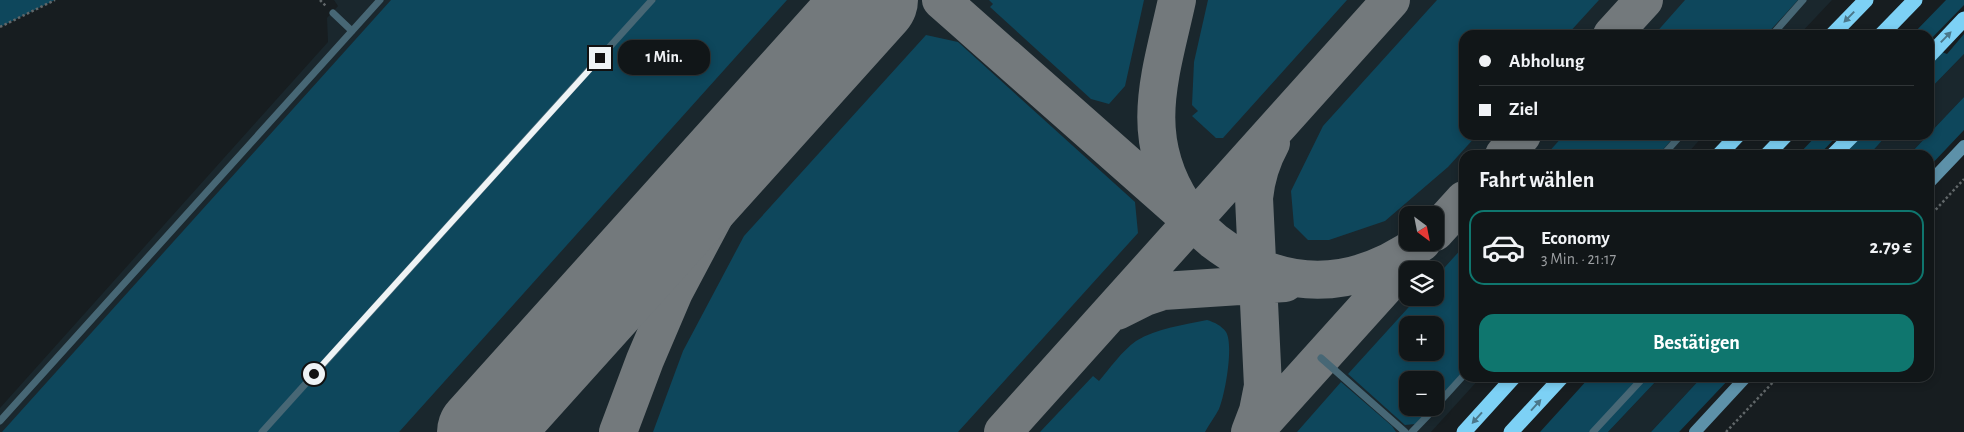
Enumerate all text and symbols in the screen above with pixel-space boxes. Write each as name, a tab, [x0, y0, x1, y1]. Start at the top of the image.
one-way arrow	[1843, 11, 1855, 23]
one-way arrow	[1940, 32, 1952, 44]
callout: 1 Min.	[618, 40, 710, 76]
route end	[589, 47, 611, 69]
text: 1 Min.	[645, 49, 683, 65]
text: Abholung	[1509, 52, 1584, 71]
text: Ziel	[1509, 100, 1538, 119]
text: Fahrt wählen	[1479, 169, 1594, 191]
north arrow	[1399, 206, 1444, 251]
map controls	[1399, 206, 1444, 416]
icon: car	[1481, 225, 1526, 270]
text: Economy	[1541, 229, 1610, 248]
text: 2.79 €	[1870, 238, 1912, 257]
text: 3 Min. · 21:17	[1541, 251, 1616, 267]
button: layers	[1399, 261, 1444, 306]
button: Bestätigen	[1479, 314, 1914, 372]
button: +	[1399, 316, 1444, 361]
route start	[303, 363, 325, 385]
button: −	[1399, 371, 1444, 416]
one-way arrow	[1530, 399, 1542, 411]
one-way arrow	[1471, 411, 1483, 423]

